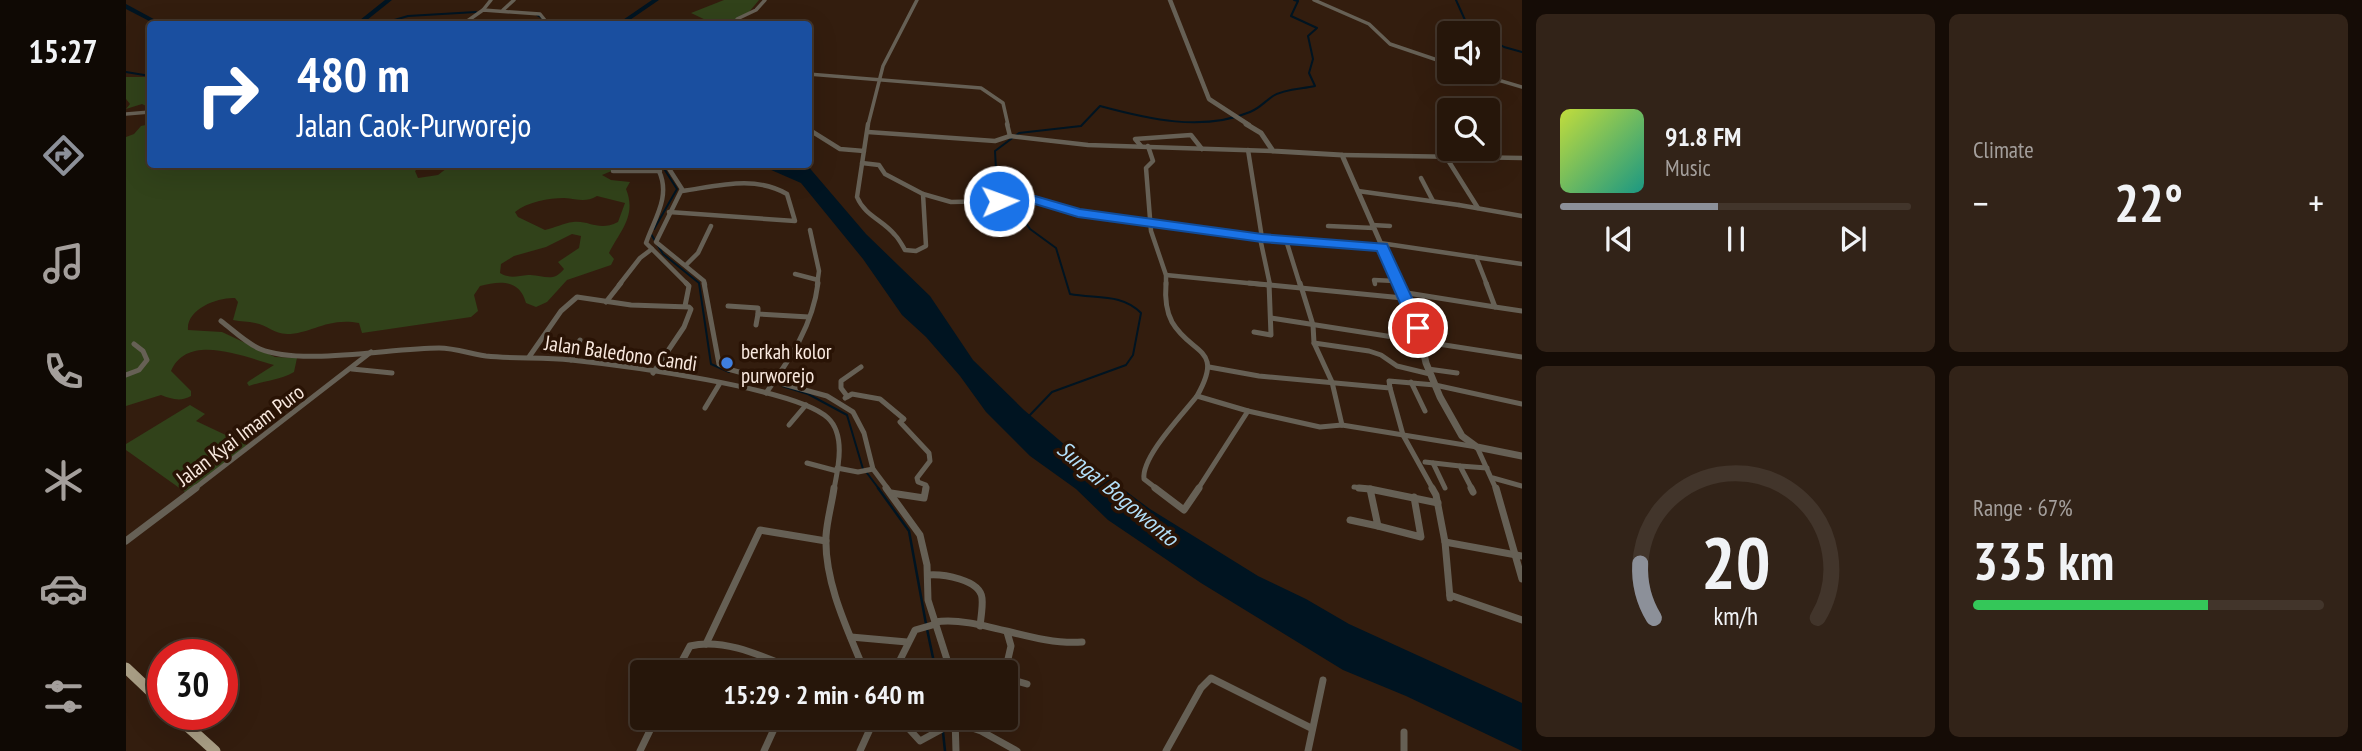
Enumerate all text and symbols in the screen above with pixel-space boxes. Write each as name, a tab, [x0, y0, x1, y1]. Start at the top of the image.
map controls	[1437, 21, 1500, 161]
button: sound	[1437, 21, 1500, 84]
text: 15:27	[28, 30, 98, 72]
text: 480 m	[297, 42, 410, 106]
icon: right	[182, 49, 273, 140]
button: search	[1437, 98, 1500, 161]
text: Jalan Caok-Purworejo	[297, 104, 531, 146]
text: 91.8 FM	[1665, 120, 1741, 153]
icon: directions	[39, 131, 88, 180]
text: Climate	[1973, 135, 2034, 164]
text: Music	[1665, 153, 1711, 182]
position arrow	[962, 164, 1036, 238]
text: 22°	[2114, 169, 2183, 236]
text: −	[1973, 178, 1989, 227]
text: +	[2308, 178, 2324, 227]
icon: previous	[1600, 220, 1638, 258]
icon: pause	[1717, 220, 1755, 258]
icon: next	[1834, 220, 1872, 258]
icon: music	[39, 239, 88, 288]
pin	[1388, 298, 1448, 358]
icon: arrive	[1399, 309, 1437, 347]
street label: Jalan Baledono Candi	[542, 329, 699, 377]
place label: berkah kolor purworejo	[741, 338, 832, 389]
icon: phone	[39, 347, 88, 396]
marker: berkah kolor purworejo	[719, 355, 735, 371]
street label: Jalan Kyai Imam Puro	[170, 378, 309, 492]
water label: Sungai Bogowonto	[1052, 434, 1186, 553]
icon: climate	[39, 456, 88, 505]
text: Range · 67%	[1973, 493, 2073, 522]
text: 20	[1701, 514, 1770, 608]
text: 335 km	[1973, 527, 2114, 594]
icon: car	[39, 564, 88, 613]
text: km/h	[1713, 599, 1758, 631]
speed limit sign: 30	[147, 639, 238, 730]
icon: filters	[39, 672, 88, 721]
text: 15:29 · 2 min · 640 m	[724, 678, 924, 711]

